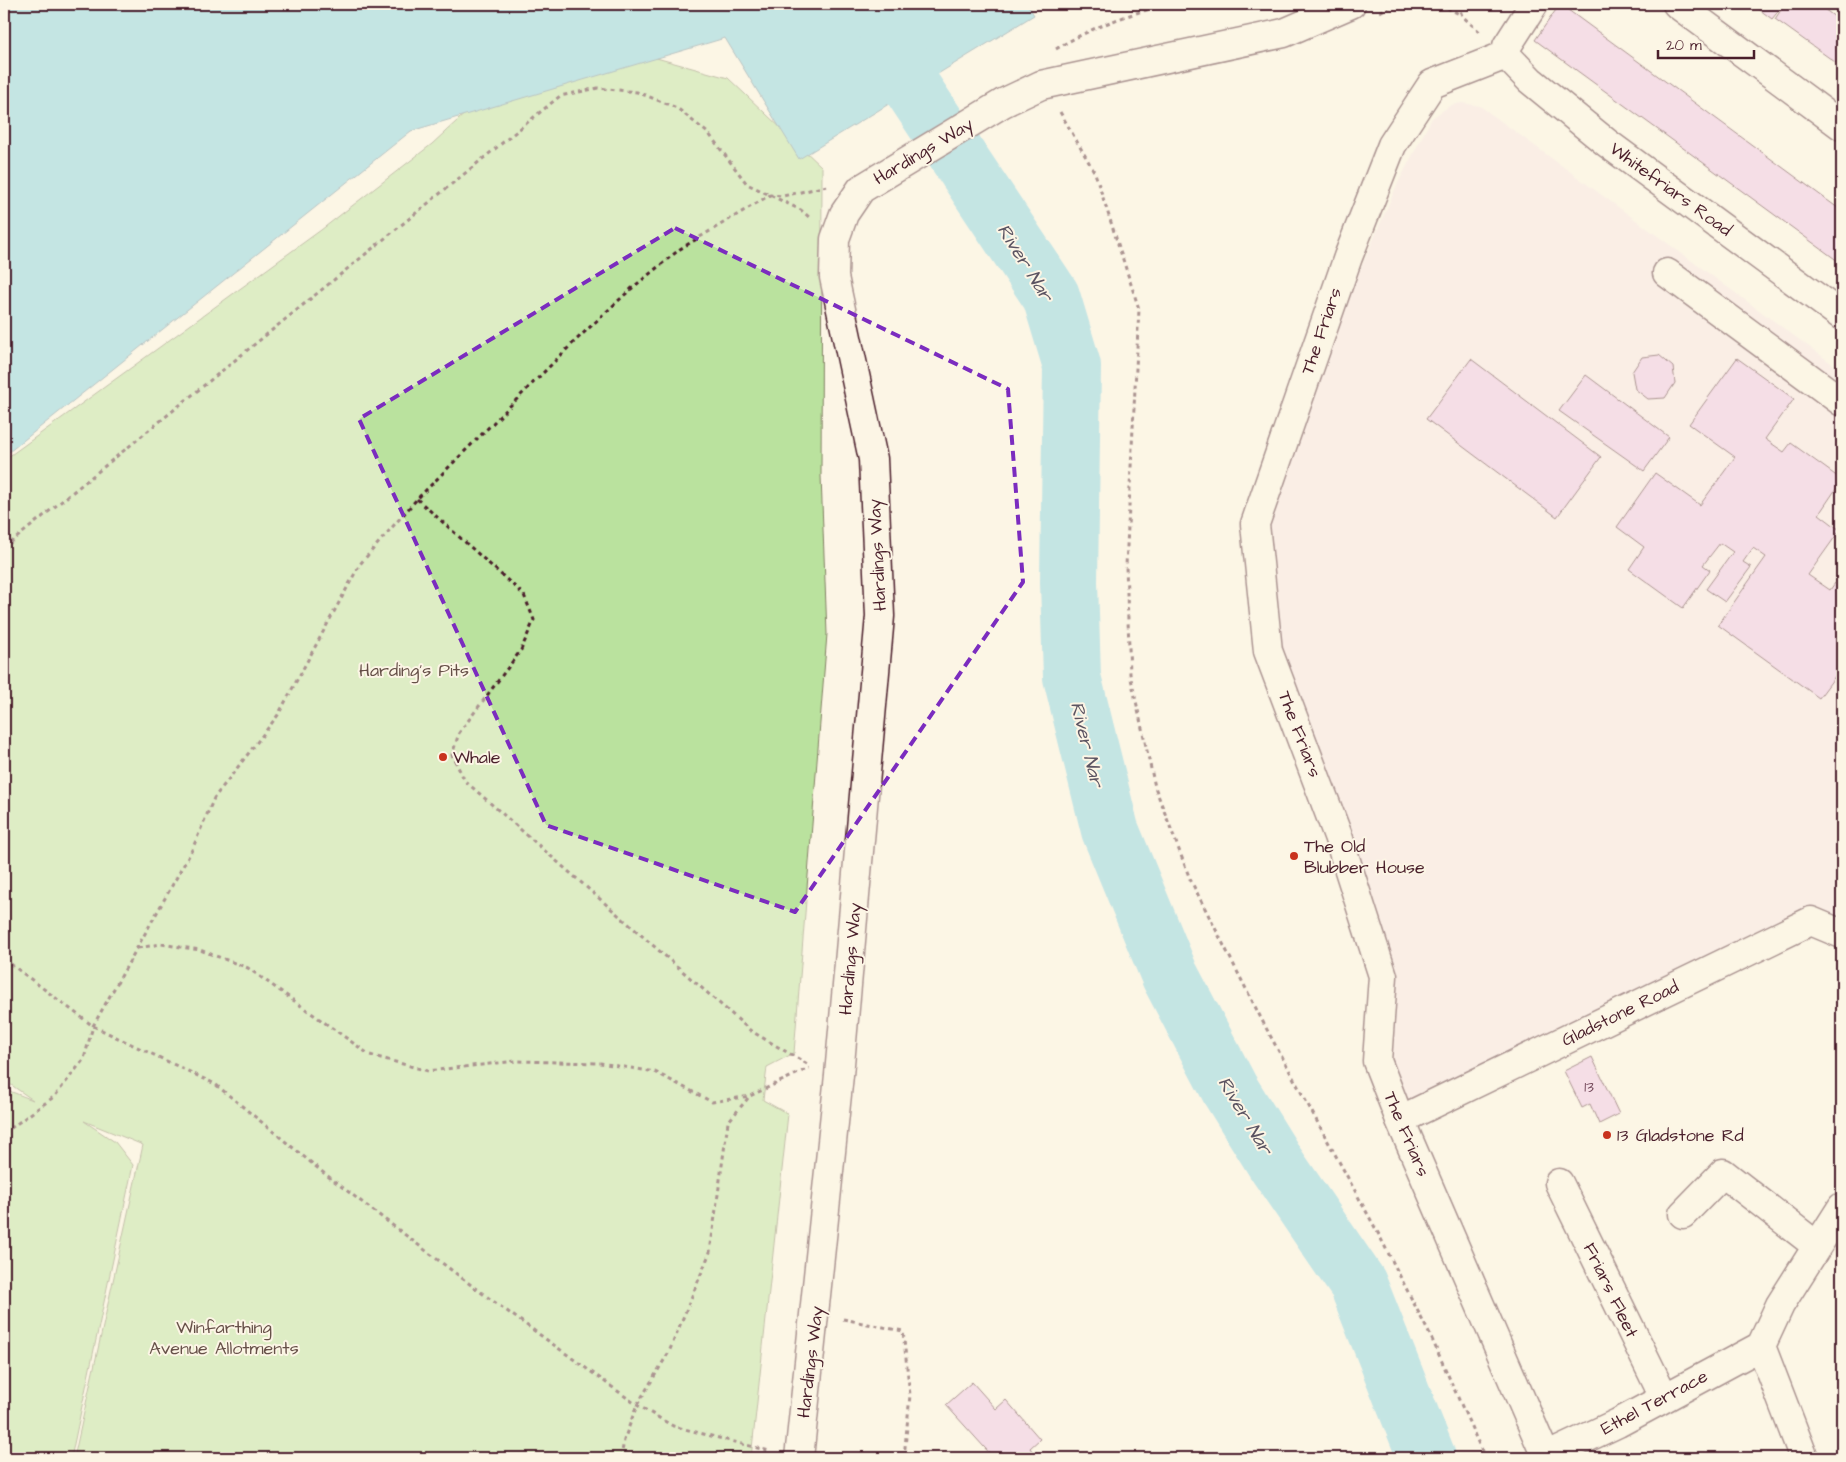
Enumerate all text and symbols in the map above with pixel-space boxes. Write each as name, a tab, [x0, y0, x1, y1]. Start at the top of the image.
scale bar	[1658, 28, 1755, 60]
text: 20 m	[1666, 35, 1702, 56]
street label: Hardings Way	[869, 112, 978, 192]
street label: Whitefriars Road	[1604, 136, 1737, 242]
water label: River Nar	[990, 219, 1060, 309]
street label: The Friars	[1295, 284, 1348, 378]
street label: Hardings Way	[862, 498, 894, 612]
park label: Harding's Pits	[359, 658, 469, 684]
street label: The Friars	[1272, 688, 1327, 781]
water label: River Nar	[1063, 699, 1111, 792]
place label: Whale	[453, 745, 501, 770]
marker: Whale	[437, 751, 449, 763]
place label: The Old Blubber House	[1304, 834, 1425, 880]
marker: The Old Blubber House	[1288, 850, 1300, 862]
street label: Hardings Way	[833, 902, 869, 1016]
street label: Gladstone Road	[1557, 974, 1683, 1053]
water label: River Nar	[1211, 1072, 1280, 1162]
house number: 13	[1584, 1077, 1594, 1098]
street label: The Friars	[1377, 1088, 1436, 1181]
place label: 13 Gladstone Rd	[1617, 1123, 1744, 1148]
marker: 13 Gladstone Rd	[1601, 1129, 1613, 1141]
street label: Friars Fleet	[1577, 1239, 1645, 1342]
street label: Hardings Way	[791, 1305, 831, 1420]
park label: Winfarthing Avenue Allotments	[149, 1315, 299, 1361]
street label: Ethel Terrace	[1596, 1364, 1712, 1441]

